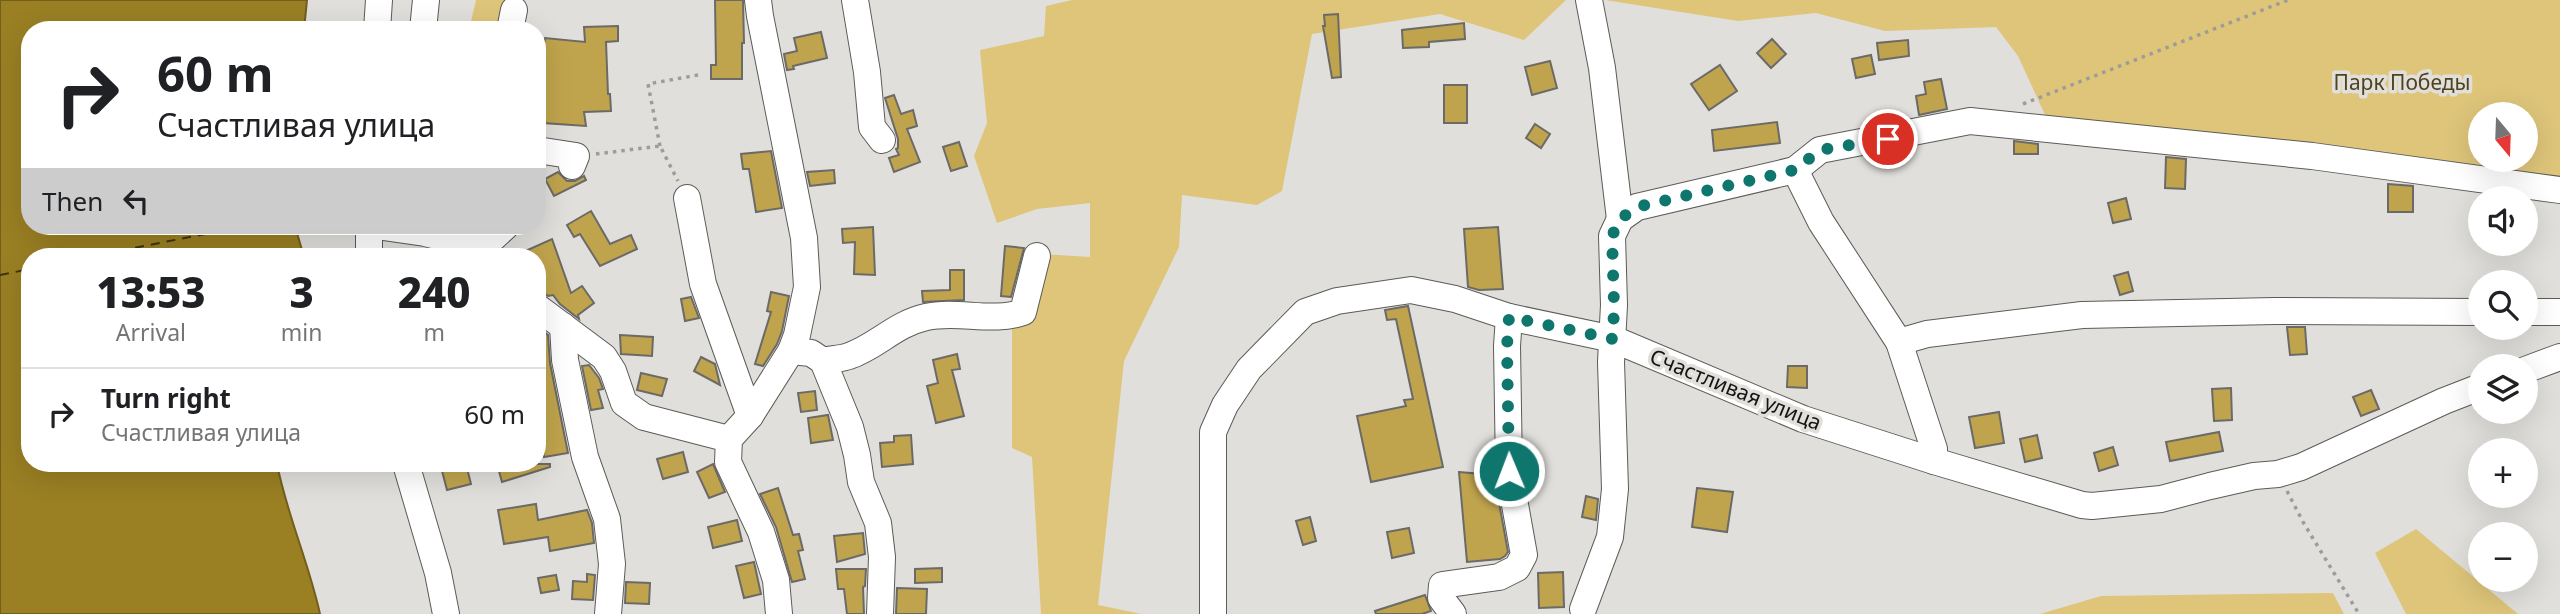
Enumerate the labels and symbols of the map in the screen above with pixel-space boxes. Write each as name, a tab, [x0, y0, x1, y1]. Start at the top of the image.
park label: Парк Победы	[2334, 68, 2470, 96]
north arrow	[2468, 102, 2538, 172]
pin	[1858, 109, 1918, 169]
street label: Счастливая улица	[1646, 342, 1826, 436]
position arrow	[1472, 434, 1546, 508]

